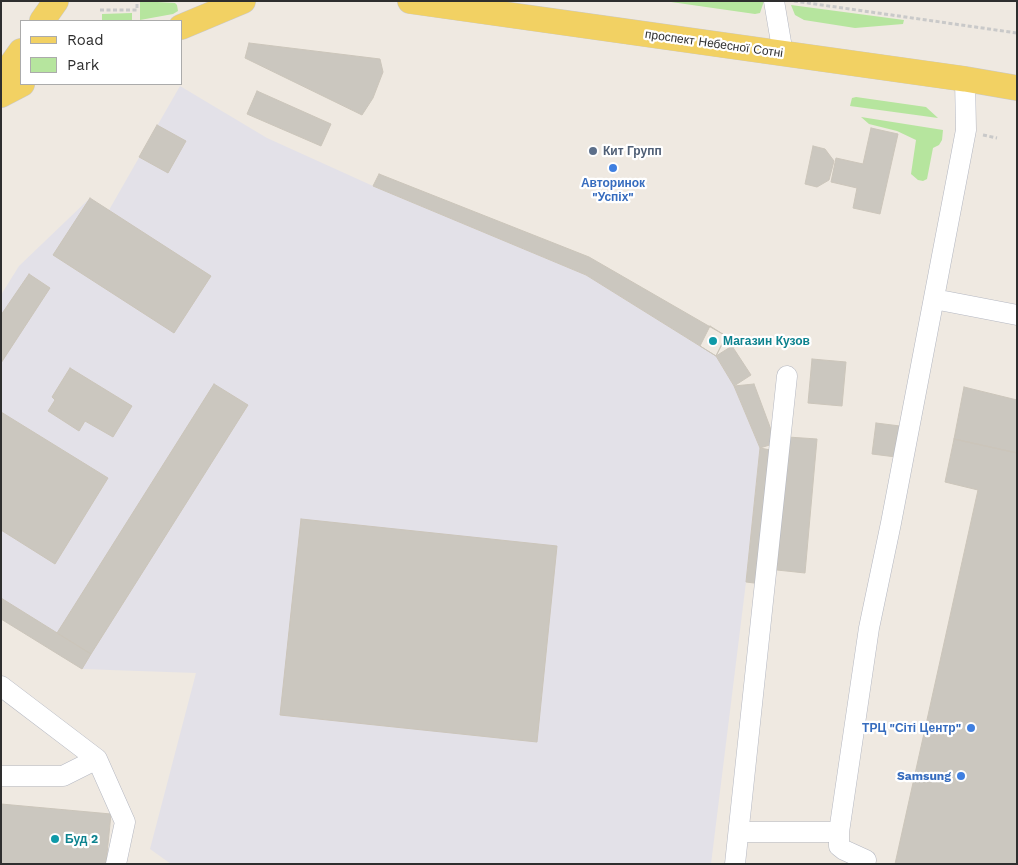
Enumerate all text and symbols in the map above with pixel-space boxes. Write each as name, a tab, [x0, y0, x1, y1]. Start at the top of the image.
legend	[20, 20, 182, 85]
street label: проспект Небесної Сотні	[644, 27, 784, 61]
text: Road	[67, 31, 104, 49]
text: Park	[67, 56, 99, 74]
place label: Кит Групп	[603, 144, 662, 158]
marker: Кит Групп	[587, 145, 599, 157]
marker: Авторинок "Успіх"	[607, 162, 619, 174]
place label: Авторинок "Успіх"	[581, 176, 645, 204]
place label: Магазин Кузов	[723, 334, 810, 348]
marker: Магазин Кузов	[707, 335, 719, 347]
place label: ТРЦ "Сіті Центр"	[862, 721, 961, 735]
marker: ТРЦ "Сіті Центр"	[965, 722, 977, 734]
place label: Samsung	[897, 769, 951, 783]
marker: Samsung	[955, 770, 967, 782]
place label: Буд 2	[65, 832, 98, 846]
marker: Буд 2	[49, 833, 61, 845]

